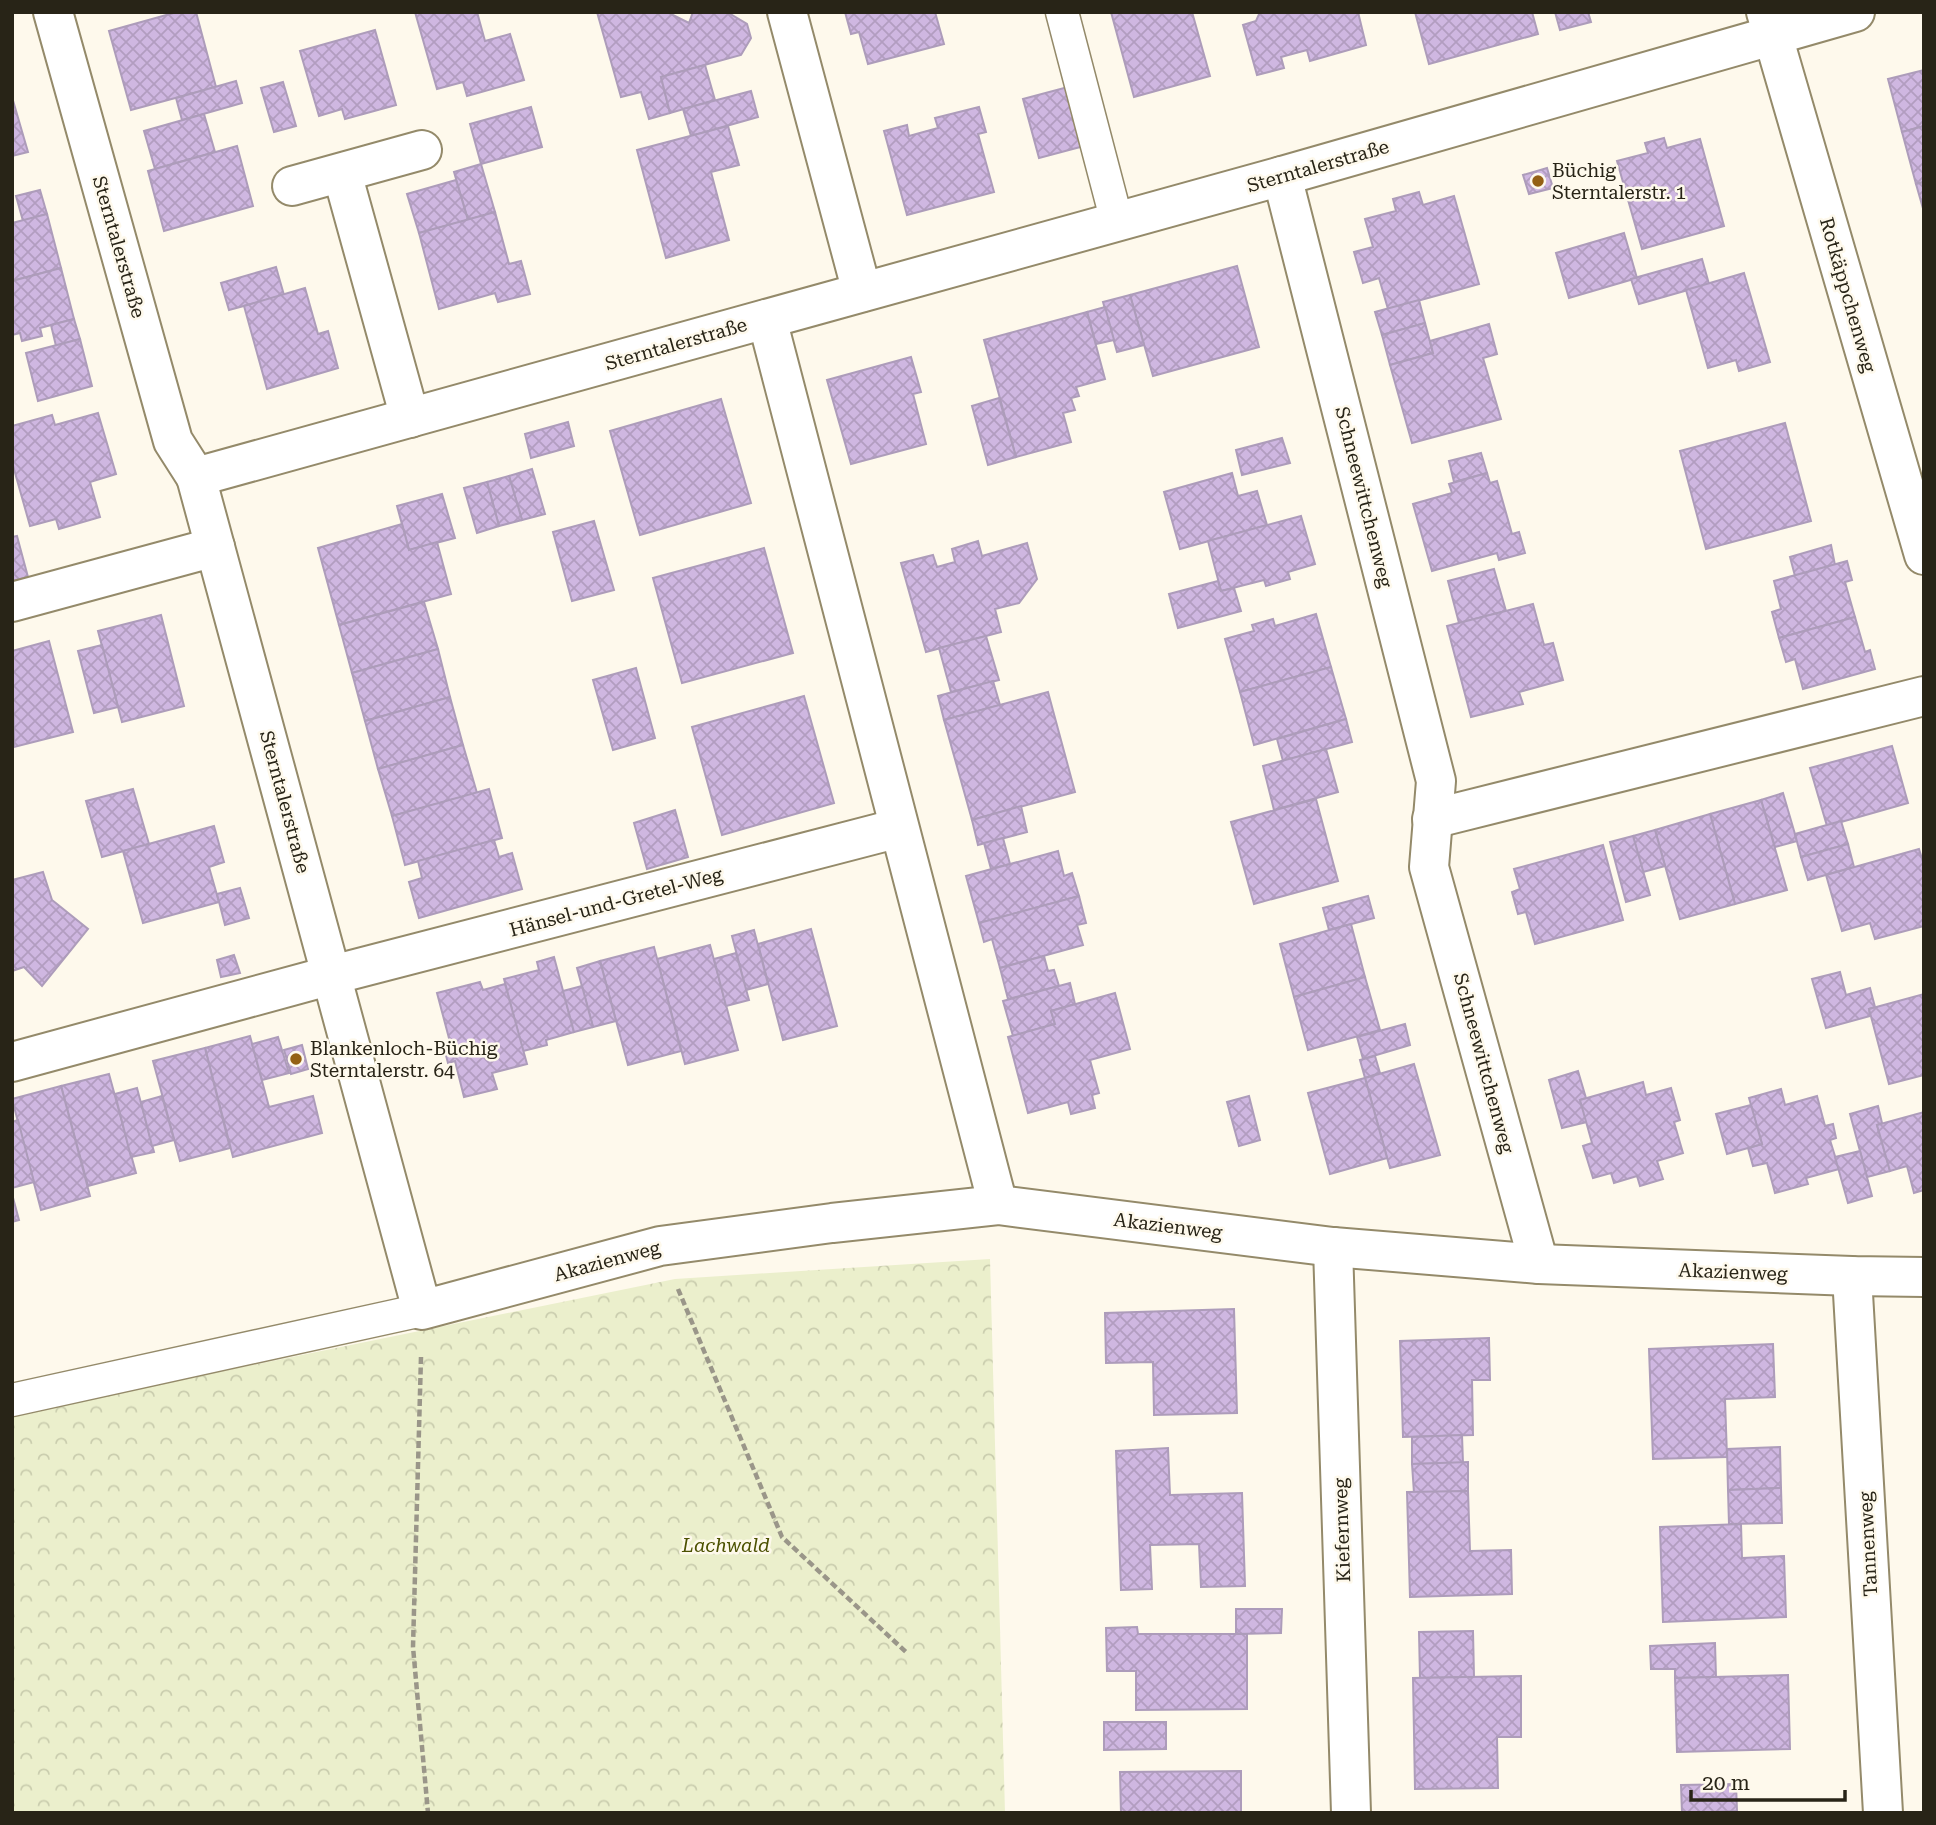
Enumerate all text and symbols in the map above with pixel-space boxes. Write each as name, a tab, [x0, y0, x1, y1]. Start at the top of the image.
street label: Sterntalerstraße	[1244, 135, 1392, 197]
place label: Büchig Sterntalerstr. 1	[1552, 159, 1686, 204]
street label: Sterntalerstraße	[88, 173, 150, 321]
marker: Büchig Sterntalerstr. 1	[1530, 173, 1546, 189]
street label: Rotkäppchenweg	[1815, 215, 1881, 375]
street label: Sterntalerstraße	[602, 313, 750, 375]
street label: Schneewittchenweg	[1330, 404, 1398, 590]
street label: Sterntalerstraße	[255, 728, 315, 876]
street label: Hänsel-und-Gretel-Weg	[507, 862, 725, 942]
street label: Schneewittchenweg	[1449, 970, 1519, 1156]
place label: Blankenloch-Büchig Sterntalerstr. 64	[310, 1037, 498, 1082]
marker: Blankenloch-Büchig Sterntalerstr. 64	[288, 1051, 304, 1067]
street label: Akazienweg	[1112, 1208, 1224, 1244]
street label: Akazienweg	[551, 1236, 663, 1286]
street label: Akazienweg	[1678, 1259, 1788, 1285]
street label: Kiefernweg	[1329, 1477, 1355, 1583]
street label: Tannenweg	[1854, 1491, 1882, 1597]
park label: Lachwald	[681, 1534, 770, 1557]
scale bar	[1691, 1758, 1845, 1802]
text: 20 m	[1702, 1771, 1750, 1795]

